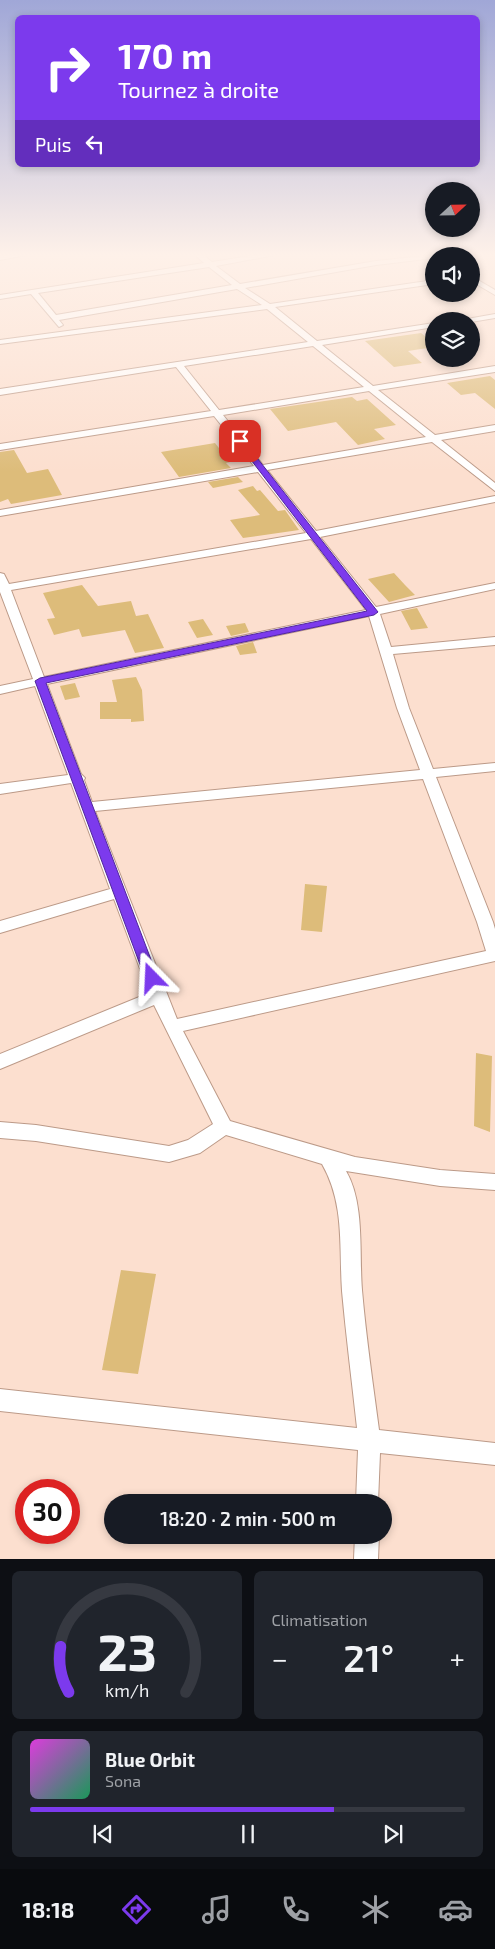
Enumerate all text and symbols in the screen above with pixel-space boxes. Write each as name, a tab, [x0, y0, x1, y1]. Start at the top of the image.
text: 170 m	[118, 34, 212, 76]
icon: right	[35, 35, 100, 100]
text: Tournez à droite	[118, 76, 279, 102]
icon: left	[81, 130, 109, 158]
text: Puis	[35, 133, 71, 156]
north arrow	[425, 182, 480, 238]
map controls	[425, 182, 480, 367]
button: sound	[425, 247, 480, 302]
button: layers	[425, 312, 480, 367]
pin	[219, 420, 261, 462]
icon: arrive	[226, 427, 254, 455]
position arrow	[125, 951, 177, 1003]
speed limit sign: 30	[15, 1479, 80, 1544]
text: 18:20 · 2 min · 500 m	[160, 1507, 336, 1530]
text: Climatisation	[272, 1610, 368, 1629]
text: 23	[97, 1619, 157, 1681]
text: 21°	[343, 1634, 394, 1680]
text: −	[272, 1641, 288, 1675]
text: +	[450, 1641, 465, 1675]
text: km/h	[105, 1679, 149, 1701]
text: Blue Orbit	[105, 1748, 195, 1771]
text: Sona	[105, 1771, 141, 1790]
icon: previous	[89, 1820, 117, 1848]
icon: pause	[234, 1820, 262, 1848]
icon: next	[379, 1820, 407, 1848]
icon: directions	[119, 1892, 154, 1927]
icon: music	[199, 1892, 234, 1927]
icon: phone	[278, 1892, 313, 1927]
icon: climate	[358, 1892, 393, 1927]
icon: car	[438, 1892, 473, 1927]
text: 18:18	[22, 1896, 74, 1922]

